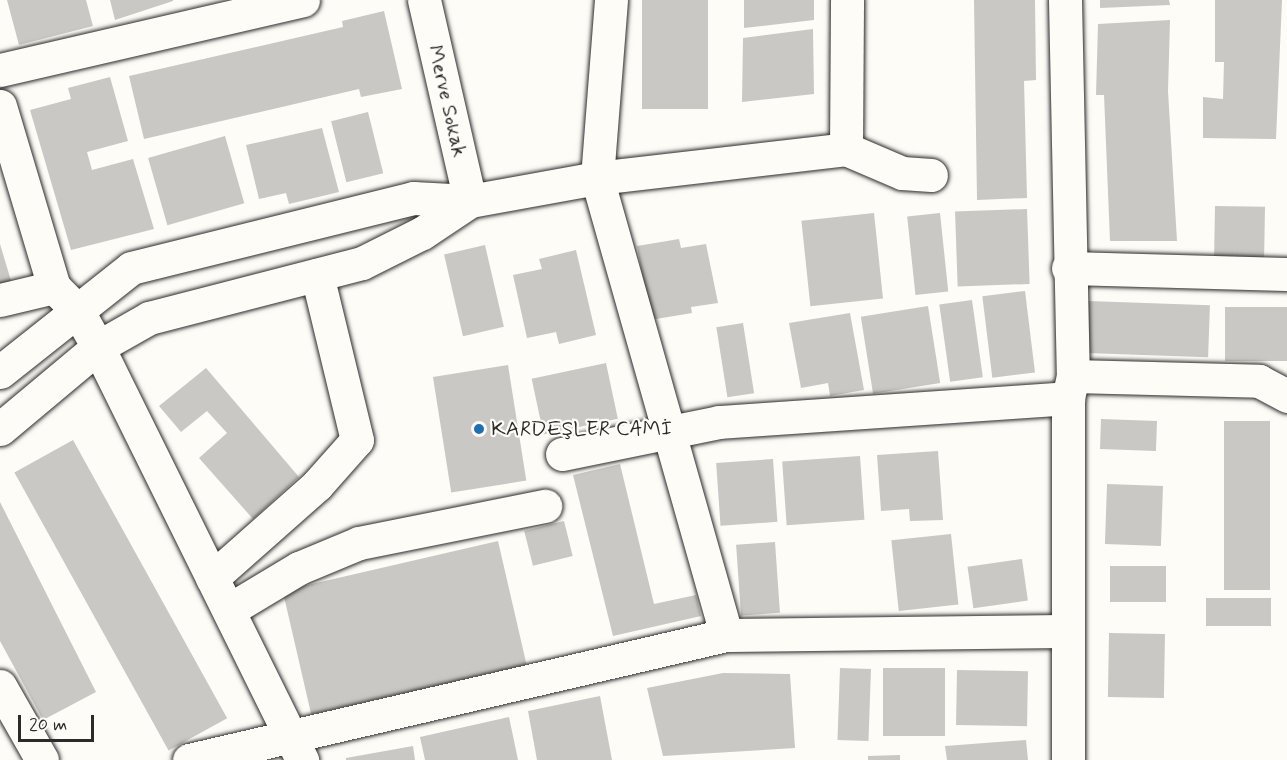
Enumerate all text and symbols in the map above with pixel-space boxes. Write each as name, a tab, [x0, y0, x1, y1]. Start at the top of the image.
street label: Merve Sokak	[422, 42, 472, 160]
place label: KARDEŞLER CAMİ	[491, 416, 675, 442]
marker: KARDEŞLER CAMİ	[472, 422, 486, 436]
scale bar	[21, 703, 98, 741]
text: 20 m	[29, 713, 67, 737]

